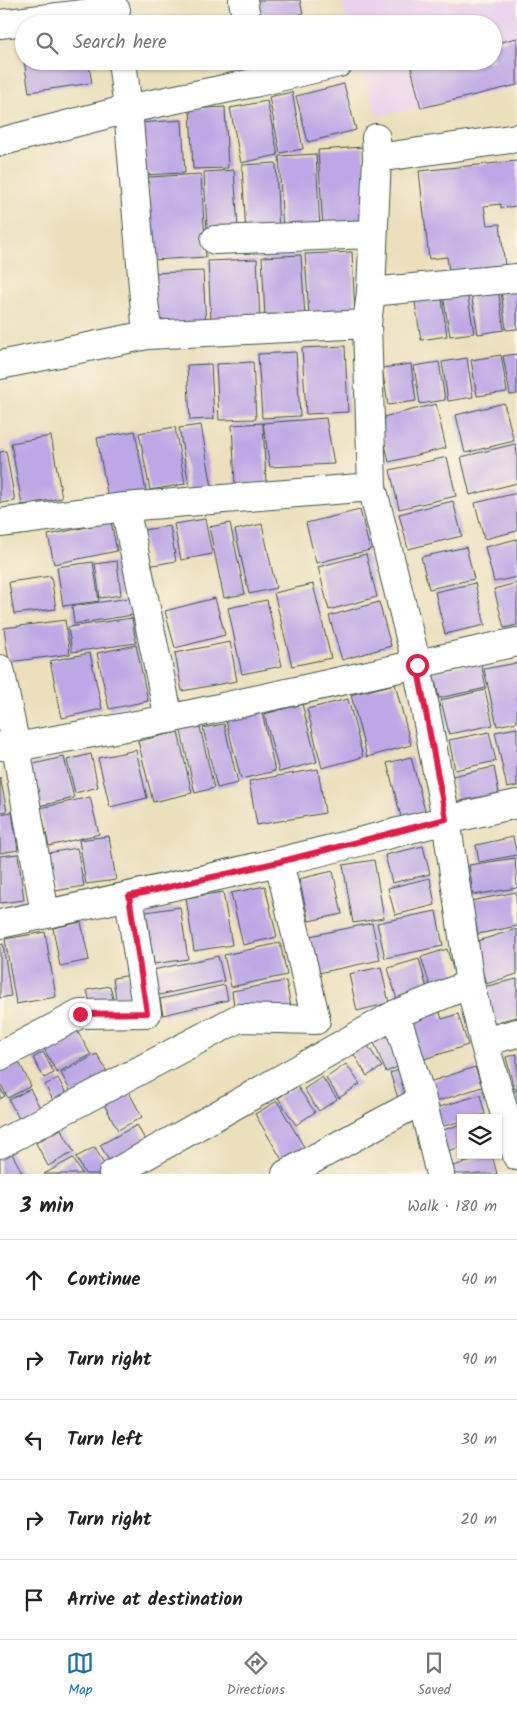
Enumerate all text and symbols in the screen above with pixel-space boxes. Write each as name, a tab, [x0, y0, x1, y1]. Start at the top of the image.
search box	[15, 15, 502, 70]
text: Search here	[73, 28, 167, 58]
icon: search	[33, 29, 61, 57]
route start	[406, 654, 429, 677]
route end	[69, 1003, 92, 1026]
map controls	[457, 1114, 502, 1159]
button: layers	[457, 1114, 502, 1159]
text: 3 min	[20, 1190, 74, 1223]
text: Walk · 180 m	[407, 1194, 497, 1219]
text: Continue	[67, 1265, 140, 1295]
icon: ahead	[20, 1266, 48, 1294]
text: 40 m	[461, 1267, 497, 1292]
text: Turn right	[67, 1345, 152, 1375]
icon: right	[20, 1346, 48, 1374]
text: 90 m	[462, 1347, 497, 1372]
text: Turn left	[67, 1425, 142, 1455]
icon: left	[20, 1426, 48, 1454]
text: 30 m	[461, 1427, 497, 1452]
text: Turn right	[67, 1505, 152, 1535]
icon: right	[20, 1506, 48, 1534]
text: 20 m	[461, 1507, 497, 1532]
text: Arrive at destination	[67, 1585, 243, 1615]
icon: arrive	[20, 1586, 48, 1614]
tab: Map	[66, 1649, 94, 1701]
tab: Directions	[227, 1649, 285, 1701]
tab: Saved	[417, 1649, 451, 1701]

